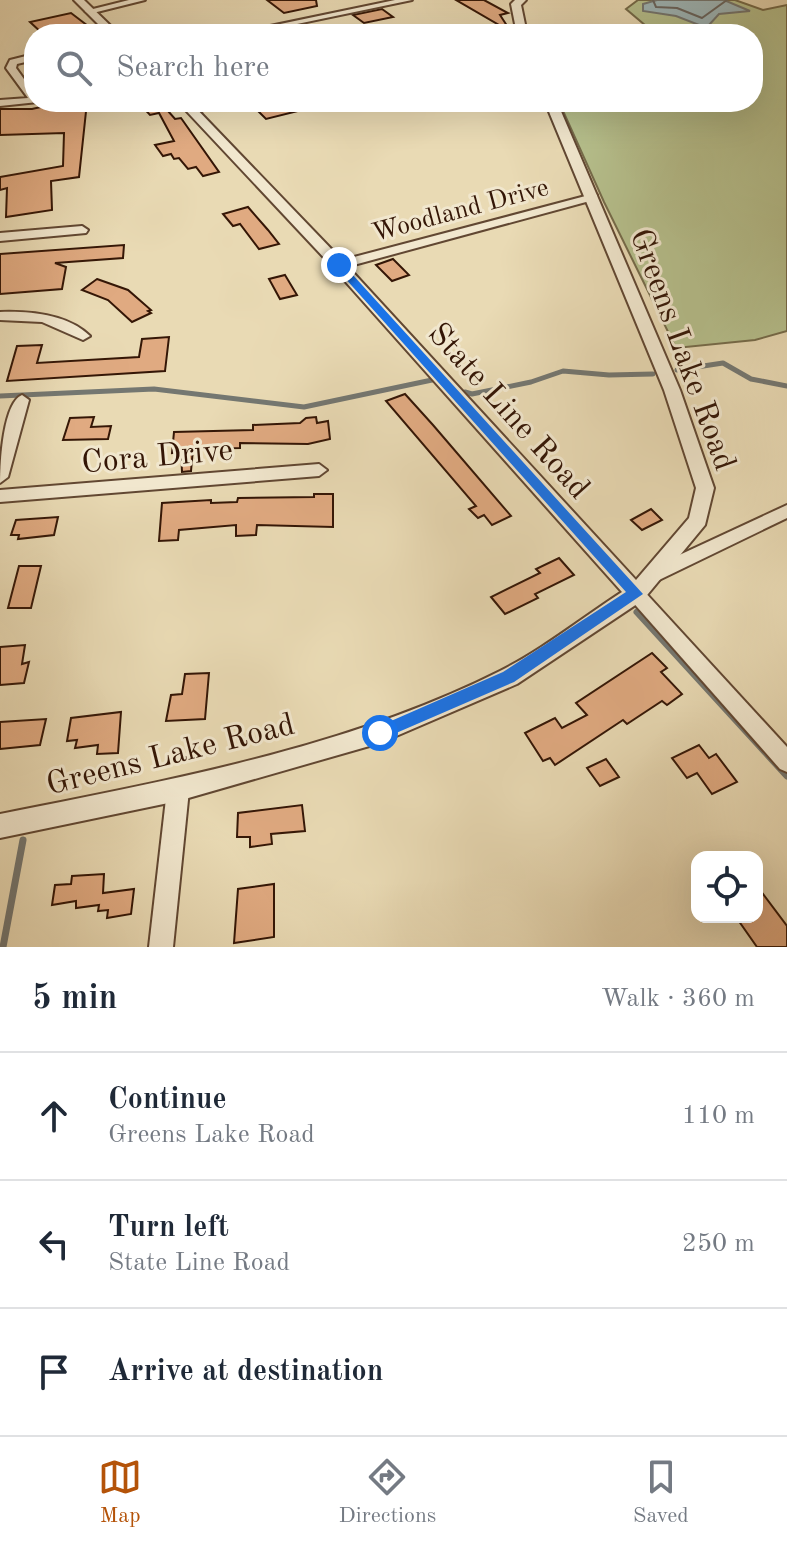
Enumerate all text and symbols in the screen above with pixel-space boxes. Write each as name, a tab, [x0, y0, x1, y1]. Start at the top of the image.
search box	[24, 24, 763, 112]
icon: search	[52, 46, 96, 90]
text: Search here	[116, 53, 270, 83]
street label: Woodland Drive	[369, 175, 552, 247]
street label: Greens Lake Road	[623, 225, 740, 475]
route end	[321, 247, 357, 283]
street label: State Line Road	[421, 318, 595, 506]
street label: Cora Drive	[80, 435, 234, 481]
street label: Greens Lake Road	[43, 710, 298, 802]
route start	[362, 715, 398, 751]
map controls	[691, 851, 763, 923]
button: locate	[691, 851, 763, 923]
text: 5 min	[32, 982, 117, 1016]
text: Walk · 360 m	[601, 986, 755, 1012]
text: Continue	[108, 1085, 227, 1115]
icon: ahead	[32, 1094, 76, 1138]
text: 110 m	[682, 1103, 755, 1129]
text: Greens Lake Road	[108, 1122, 315, 1148]
text: Turn left	[108, 1213, 229, 1243]
icon: left	[32, 1222, 76, 1266]
text: 250 m	[682, 1231, 755, 1257]
text: State Line Road	[108, 1250, 290, 1276]
icon: arrive	[32, 1350, 76, 1394]
text: Arrive at destination	[108, 1357, 383, 1387]
tab: Map	[98, 1455, 142, 1530]
tab: Directions	[339, 1455, 436, 1530]
tab: Saved	[633, 1455, 689, 1530]

